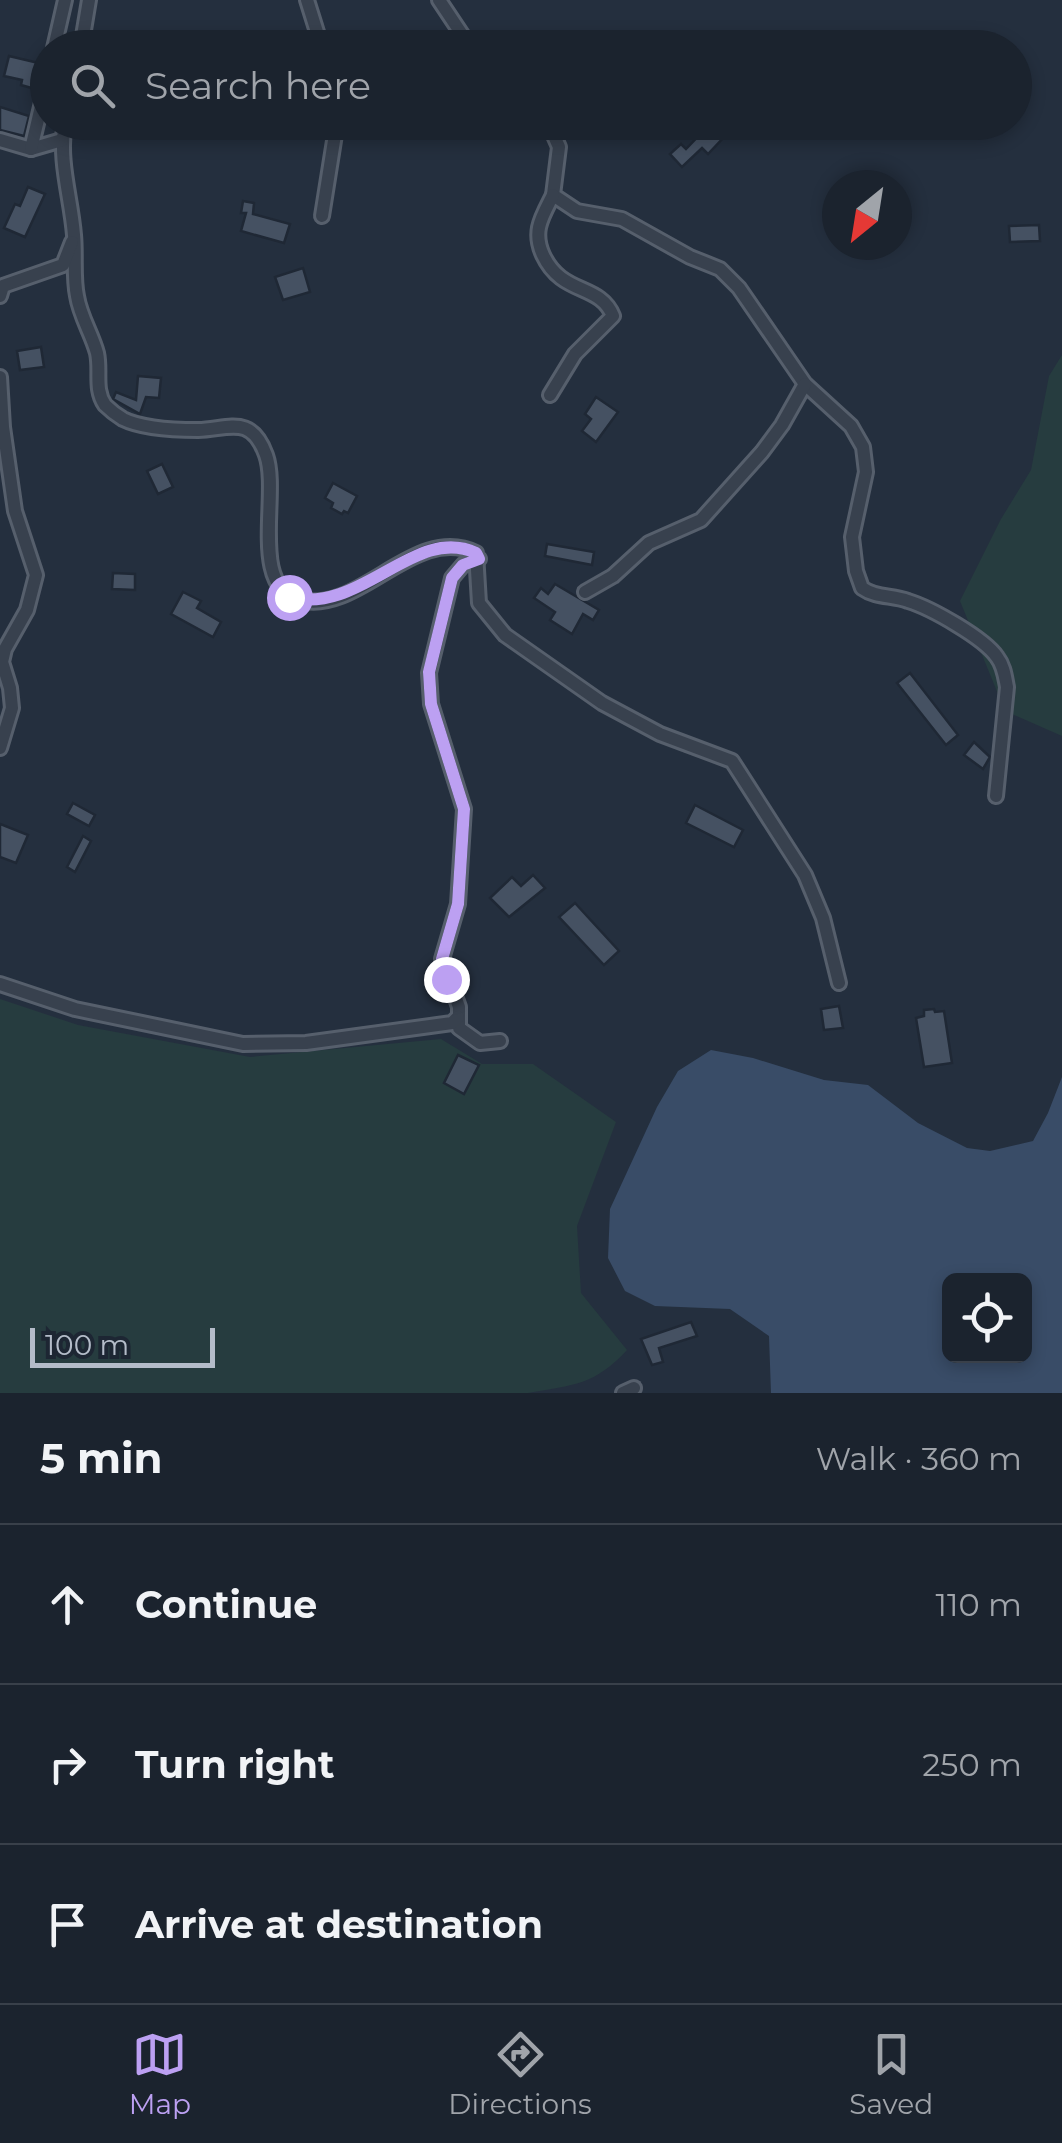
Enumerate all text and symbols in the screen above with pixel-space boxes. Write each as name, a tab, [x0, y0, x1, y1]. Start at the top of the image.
search box	[30, 30, 1032, 140]
icon: search	[65, 58, 120, 113]
text: Search here	[145, 62, 371, 109]
north arrow	[822, 170, 912, 260]
route start	[267, 575, 313, 621]
route end	[424, 957, 470, 1003]
map controls	[942, 1273, 1032, 1363]
button: locate	[942, 1273, 1032, 1363]
scale bar	[30, 1323, 215, 1368]
text: 100 m	[45, 1328, 129, 1362]
text: 5 min	[40, 1432, 163, 1484]
text: Walk · 360 m	[816, 1439, 1022, 1478]
icon: ahead	[40, 1577, 95, 1632]
text: Continue	[135, 1581, 317, 1628]
text: 110 m	[935, 1585, 1022, 1624]
icon: right	[40, 1737, 95, 1792]
text: Turn right	[135, 1741, 334, 1788]
text: 250 m	[922, 1745, 1022, 1784]
icon: arrive	[40, 1897, 95, 1952]
text: Arrive at destination	[135, 1901, 543, 1948]
tab: Map	[129, 2027, 191, 2121]
tab: Directions	[448, 2027, 592, 2121]
tab: Saved	[849, 2027, 933, 2121]

